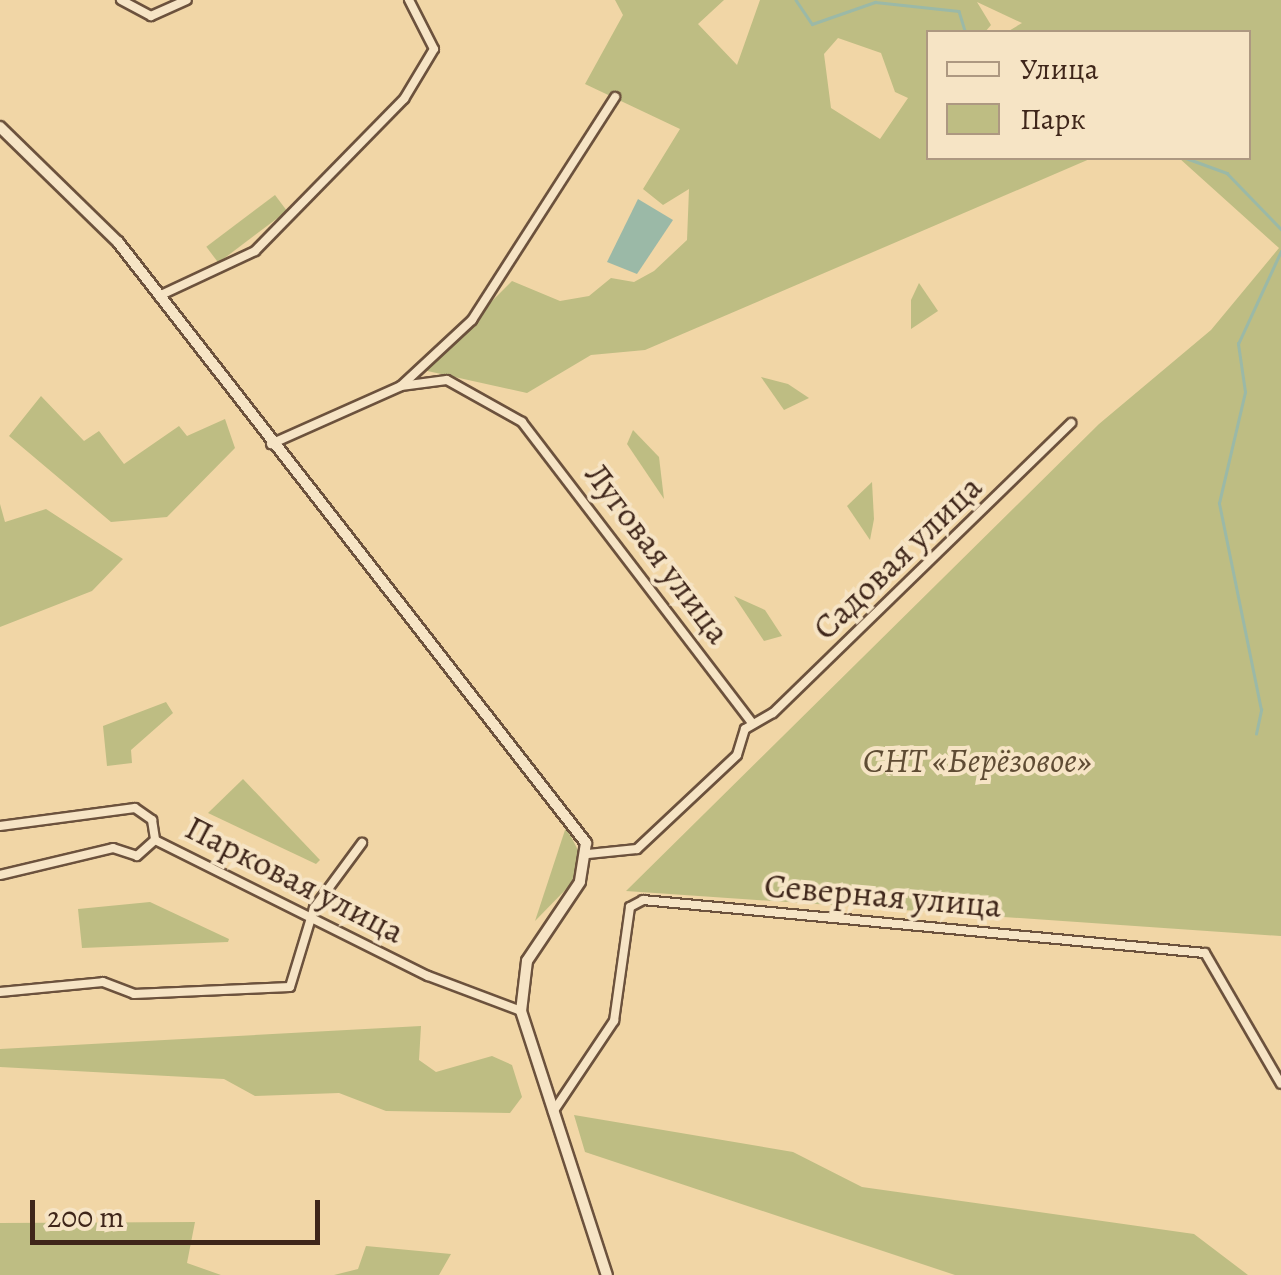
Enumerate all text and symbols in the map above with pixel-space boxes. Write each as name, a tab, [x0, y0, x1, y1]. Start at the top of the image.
legend	[926, 30, 1251, 160]
text: Улица	[1020, 49, 1099, 89]
text: Парк	[1020, 99, 1086, 139]
street label: Луговая улица	[576, 454, 740, 652]
street label: Садовая улица	[804, 466, 990, 648]
park label: СНТ «Берёзовое»	[863, 739, 1091, 781]
street label: Парковая улица	[179, 806, 411, 952]
street label: Северная улица	[763, 864, 1003, 926]
scale bar	[35, 1180, 325, 1242]
text: 200 m	[47, 1197, 124, 1237]

